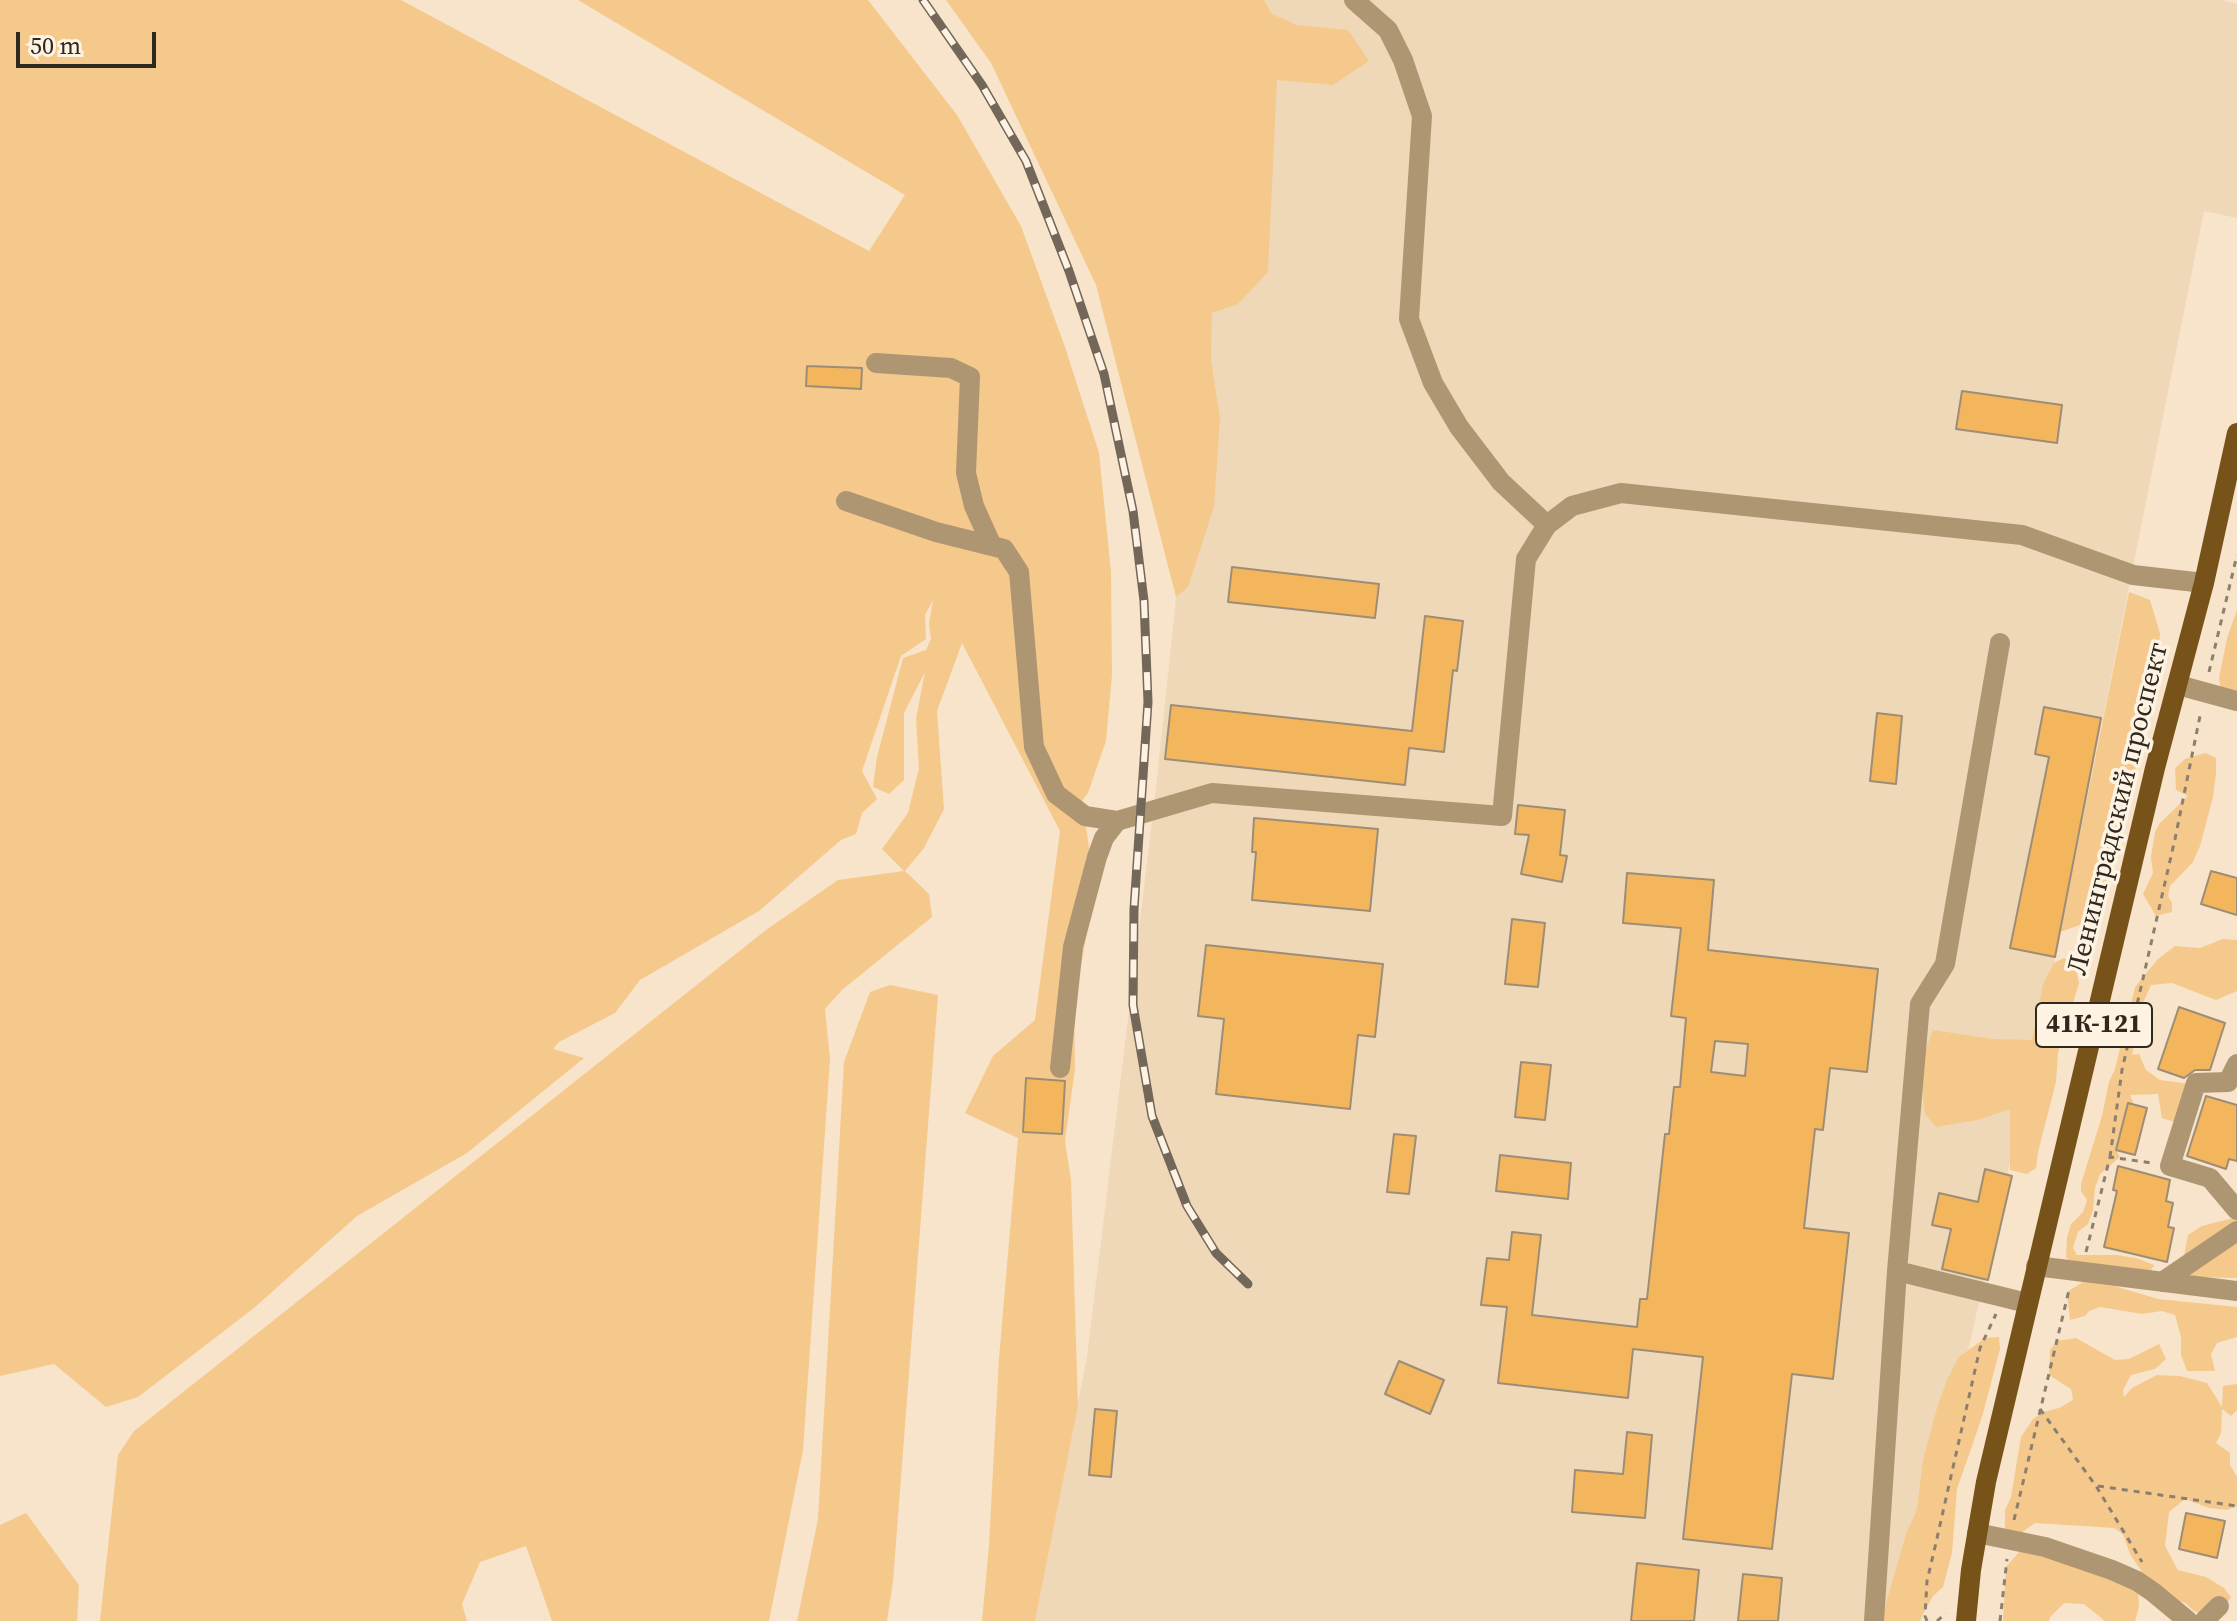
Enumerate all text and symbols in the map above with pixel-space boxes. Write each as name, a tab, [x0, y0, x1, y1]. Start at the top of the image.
scale bar	[20, 16, 160, 66]
text: 50 m	[30, 29, 81, 62]
street label: Ленинградский проспект	[2061, 639, 2177, 979]
road number: 41К-121	[2036, 1003, 2152, 1047]

